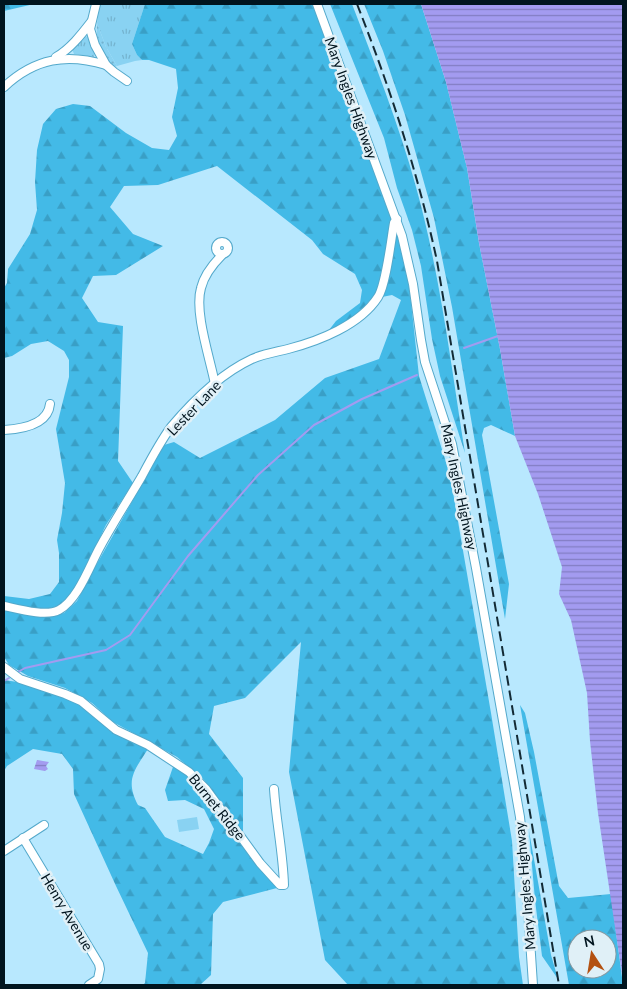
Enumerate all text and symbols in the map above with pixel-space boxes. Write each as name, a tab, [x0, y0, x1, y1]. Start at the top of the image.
street label: Mary Ingles Highway	[322, 35, 382, 162]
street label: Lester Lane	[163, 376, 224, 439]
street label: Mary Ingles Highway	[438, 422, 481, 552]
street label: Burnet Ridge	[186, 770, 249, 843]
street label: Mary Ingles Highway	[510, 821, 539, 951]
street label: Henry Avenue	[38, 870, 97, 953]
north arrow	[567, 929, 617, 979]
text: N	[582, 931, 596, 950]

